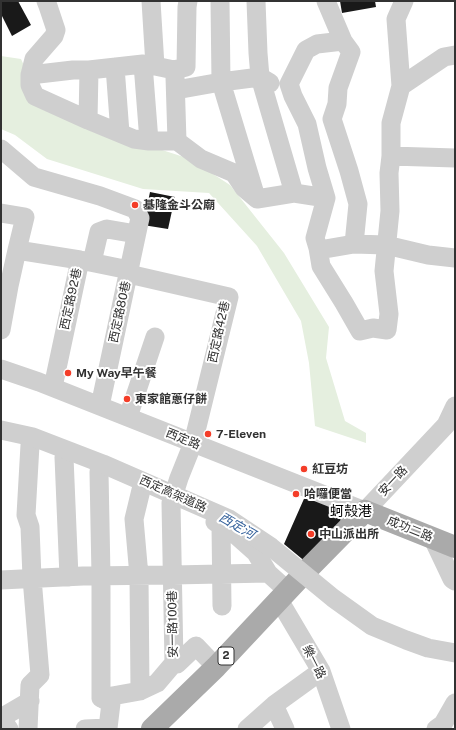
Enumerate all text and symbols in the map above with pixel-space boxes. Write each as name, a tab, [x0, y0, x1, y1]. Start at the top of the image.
place label: 基隆金斗公廟	[143, 198, 215, 212]
marker: 基隆金斗公廟	[130, 200, 140, 210]
street label: 西定路92巷	[57, 267, 85, 331]
street label: 西定路80巷	[106, 280, 134, 344]
street label: 西定路42巷	[205, 300, 233, 364]
place label: My Way早午餐	[76, 366, 157, 380]
marker: My Way早午餐	[63, 368, 73, 378]
place label: 東家館蔥仔餅	[135, 392, 207, 406]
marker: 東家館蔥仔餅	[122, 394, 132, 404]
street label: 西定路	[164, 426, 202, 452]
place label: 7-Eleven	[216, 427, 266, 441]
marker: 7-Eleven	[203, 429, 213, 439]
place label: 紅豆坊	[312, 462, 348, 476]
street label: 安一路	[375, 463, 411, 499]
marker: 紅豆坊	[299, 464, 309, 474]
street label: 西定高架道路	[137, 473, 209, 515]
place label: 哈囉便當	[304, 487, 352, 501]
marker: 哈囉便當	[291, 489, 301, 499]
district label: 蚵殼港	[330, 504, 372, 520]
water label: 西定河	[216, 509, 258, 543]
street label: 成功二路	[385, 513, 435, 545]
place label: 中山派出所	[319, 527, 379, 541]
marker: 中山派出所	[306, 529, 316, 539]
street label: 安一路100巷	[165, 590, 181, 658]
street label: 樂一路	[299, 643, 329, 681]
road number: 2	[218, 647, 234, 665]

